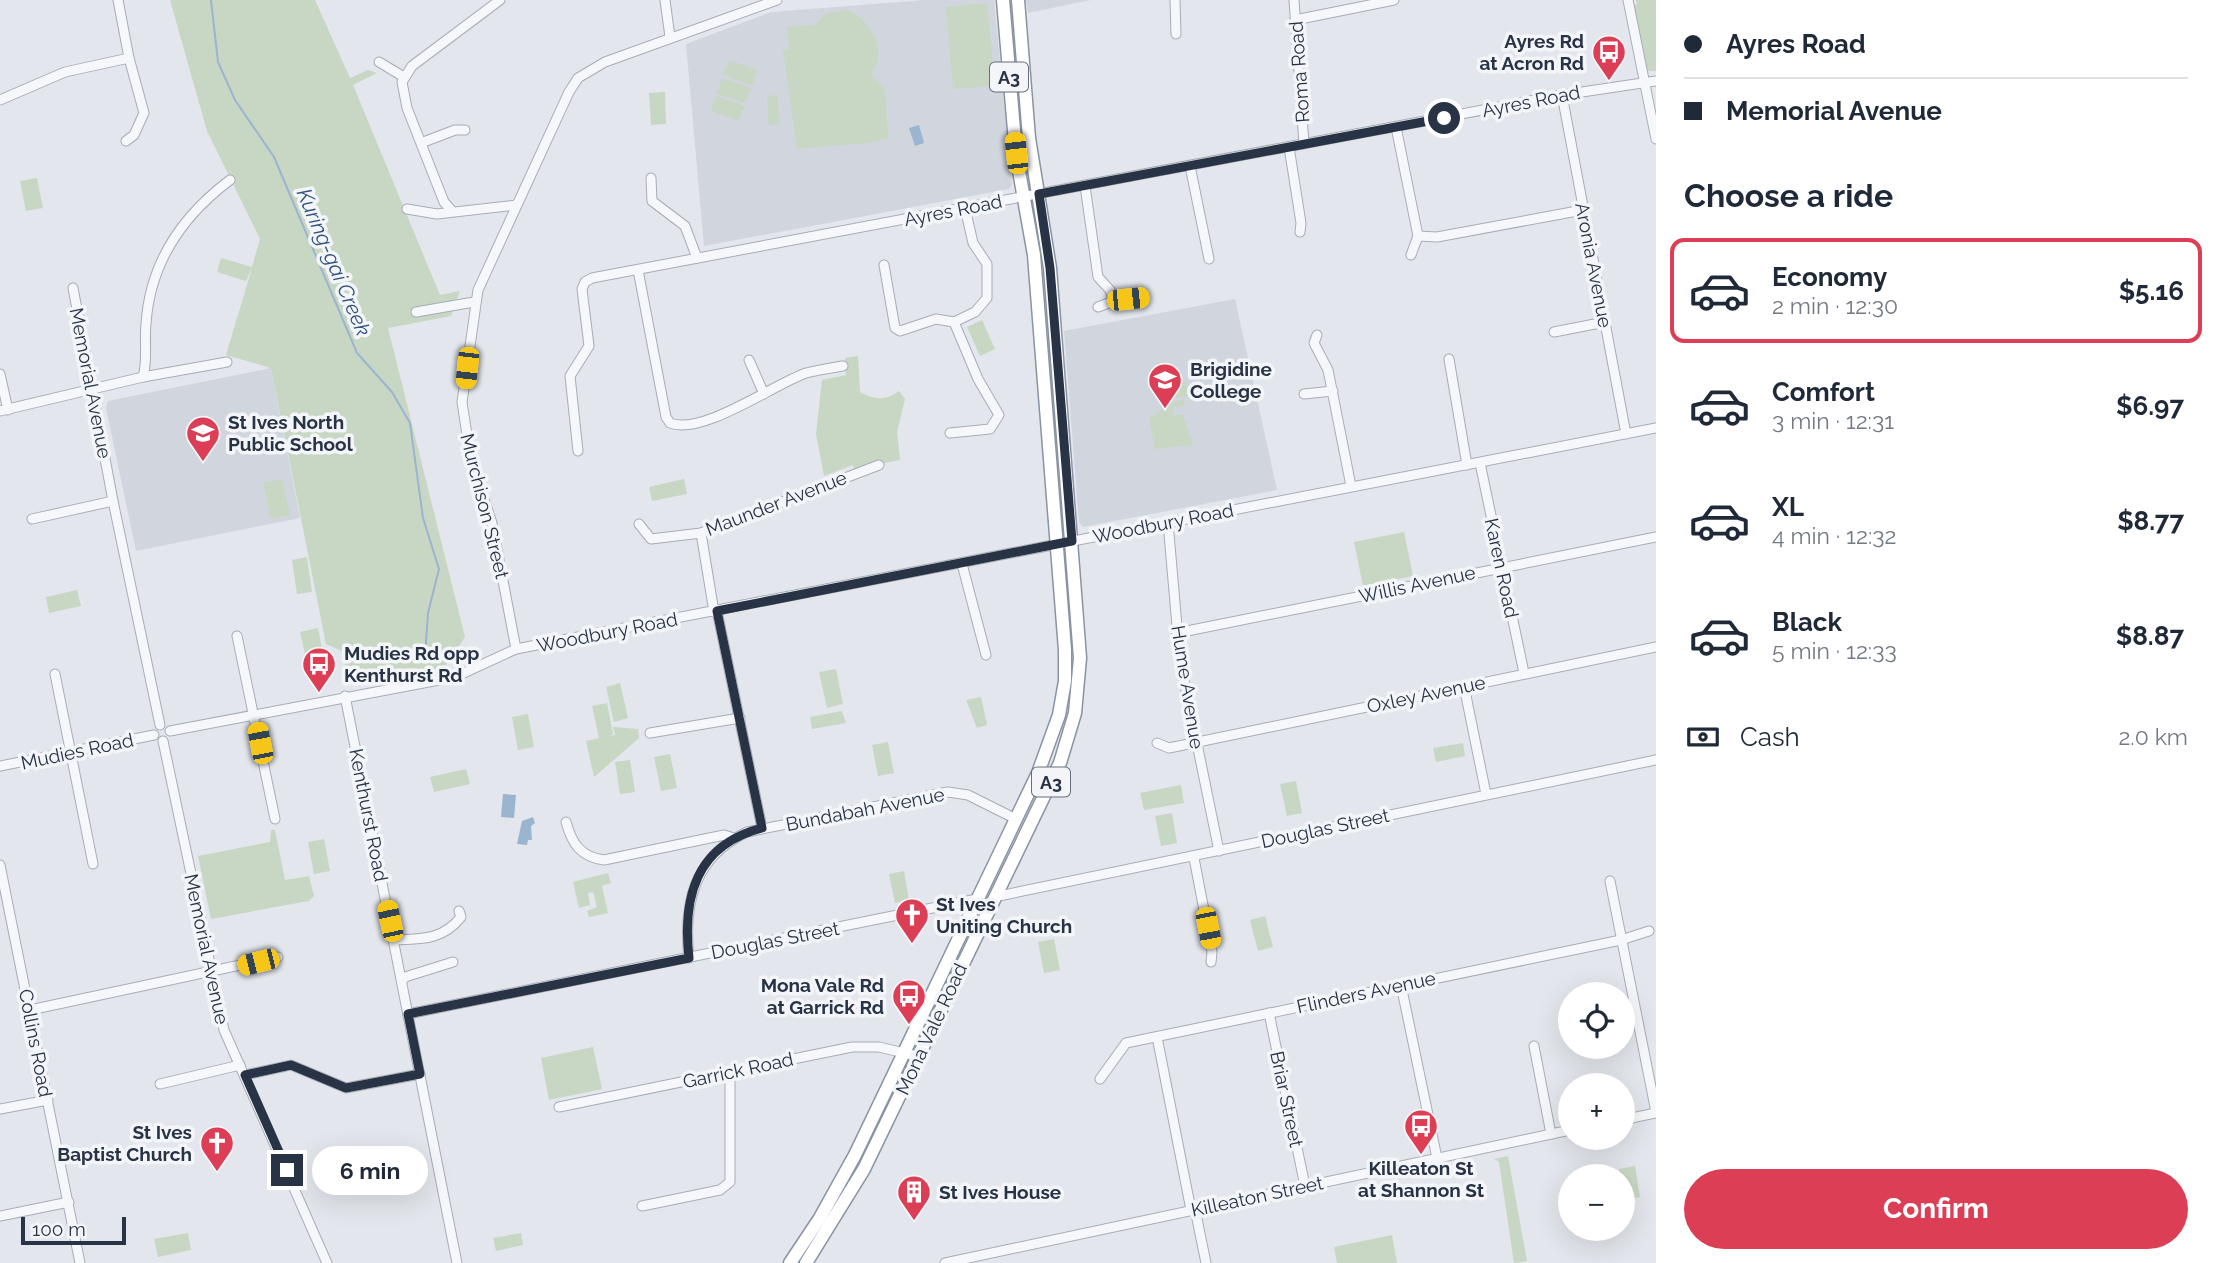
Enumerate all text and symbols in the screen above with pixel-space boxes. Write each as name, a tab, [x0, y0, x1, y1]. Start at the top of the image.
street label: Roma Road	[1284, 21, 1314, 123]
text: Ayres Road	[1726, 29, 1866, 59]
place label: Ayres Rd at Acron Rd	[1479, 30, 1584, 74]
bus stop icon: Ayres Rd at Acron Rd	[1590, 33, 1628, 82]
road number: A3	[990, 62, 1028, 92]
street label: Ayres Road	[1480, 81, 1582, 121]
text: Memorial Avenue	[1726, 96, 1942, 126]
route start	[1428, 102, 1460, 134]
car	[1004, 131, 1029, 175]
text: Choose a ride	[1684, 177, 1893, 214]
water label: Kuring-gai Creek	[292, 184, 376, 340]
street label: Ayres Road	[902, 190, 1004, 230]
street label: Aronia Avenue	[1571, 201, 1617, 329]
icon: car	[1688, 259, 1751, 322]
text: Economy	[1772, 262, 1887, 292]
text: $5.16	[2119, 276, 2184, 306]
car	[1107, 286, 1150, 312]
text: 2 min · 12:30	[1772, 292, 1898, 319]
street label: Memorial Avenue	[66, 306, 116, 460]
car	[455, 346, 480, 390]
place label: Brigidine College	[1190, 358, 1272, 402]
school or university icon: Brigidine College	[1146, 361, 1184, 410]
icon: car	[1688, 374, 1751, 437]
text: Comfort	[1772, 377, 1875, 407]
text: $6.97	[2116, 391, 2184, 421]
text: 3 min · 12:31	[1772, 407, 1894, 434]
place label: St Ives North Public School	[228, 411, 354, 455]
school or university icon: St Ives North Public School	[184, 414, 222, 463]
street label: Murchison Street	[456, 431, 514, 582]
street label: Maunder Avenue	[702, 466, 850, 540]
icon: car	[1688, 489, 1751, 552]
text: XL	[1772, 492, 1804, 522]
street label: Woodbury Road	[1091, 499, 1235, 547]
text: $8.77	[2117, 506, 2184, 536]
street label: Karen Road	[1481, 516, 1523, 620]
text: 4 min · 12:32	[1772, 522, 1896, 549]
street label: Willis Avenue	[1357, 561, 1477, 607]
icon: car	[1688, 604, 1751, 667]
text: Black	[1772, 607, 1842, 637]
street label: Woodbury Road	[535, 608, 679, 656]
text: $8.87	[2116, 621, 2184, 651]
street label: Hume Avenue	[1167, 624, 1209, 750]
text: 5 min · 12:33	[1772, 637, 1897, 664]
place label: Mudies Rd opp Kenthurst Rd	[344, 642, 479, 686]
bus stop icon: Mudies Rd opp Kenthurst Rd	[300, 645, 338, 694]
street label: Oxley Avenue	[1365, 671, 1487, 717]
icon: cash	[1684, 718, 1722, 756]
car	[246, 720, 275, 766]
text: Cash	[1740, 722, 1800, 752]
text: 2.0 km	[2118, 723, 2188, 750]
street label: Mudies Road	[19, 728, 135, 774]
street label: Kenthurst Road	[345, 747, 393, 883]
road number: A3	[1032, 768, 1070, 796]
street label: Bundabah Avenue	[784, 783, 946, 835]
street label: Douglas Street	[1259, 804, 1392, 852]
street label: Memorial Avenue	[180, 872, 234, 1026]
place label: St Ives Uniting Church	[936, 893, 1072, 937]
church icon: St Ives Uniting Church	[893, 896, 931, 945]
car	[376, 898, 405, 944]
car	[1194, 905, 1223, 951]
street label: Douglas Street	[709, 917, 842, 963]
car	[236, 947, 281, 977]
street label: Mona Vale Road	[891, 960, 971, 1098]
street label: Flinders Avenue	[1295, 967, 1437, 1017]
place label: Mona Vale Rd at Garrick Rd	[761, 974, 884, 1018]
bus stop icon: Mona Vale Rd at Garrick Rd	[890, 977, 928, 1026]
map controls	[1558, 982, 1635, 1241]
button: locate	[1558, 982, 1635, 1059]
street label: Collins Road	[15, 987, 57, 1099]
street label: Garrick Road	[681, 1048, 795, 1092]
street label: Briar Street	[1266, 1049, 1308, 1150]
button: +	[1558, 1073, 1635, 1150]
bus stop icon: Killeaton St at Shannon St	[1402, 1107, 1440, 1156]
place label: St Ives Baptist Church	[57, 1121, 192, 1165]
church icon: St Ives Baptist Church	[198, 1124, 236, 1173]
callout: 6 min	[312, 1146, 427, 1194]
route end	[271, 1154, 303, 1186]
text: 6 min	[340, 1157, 400, 1184]
place label: Killeaton St at Shannon St	[1358, 1157, 1485, 1201]
button: −	[1558, 1164, 1635, 1241]
button: Confirm	[1684, 1169, 2188, 1249]
street label: Killeaton Street	[1189, 1171, 1326, 1221]
building icon: St Ives House	[895, 1173, 933, 1222]
place label: St Ives House	[939, 1181, 1061, 1203]
scale bar	[21, 1214, 126, 1246]
text: 100 m	[32, 1218, 86, 1240]

